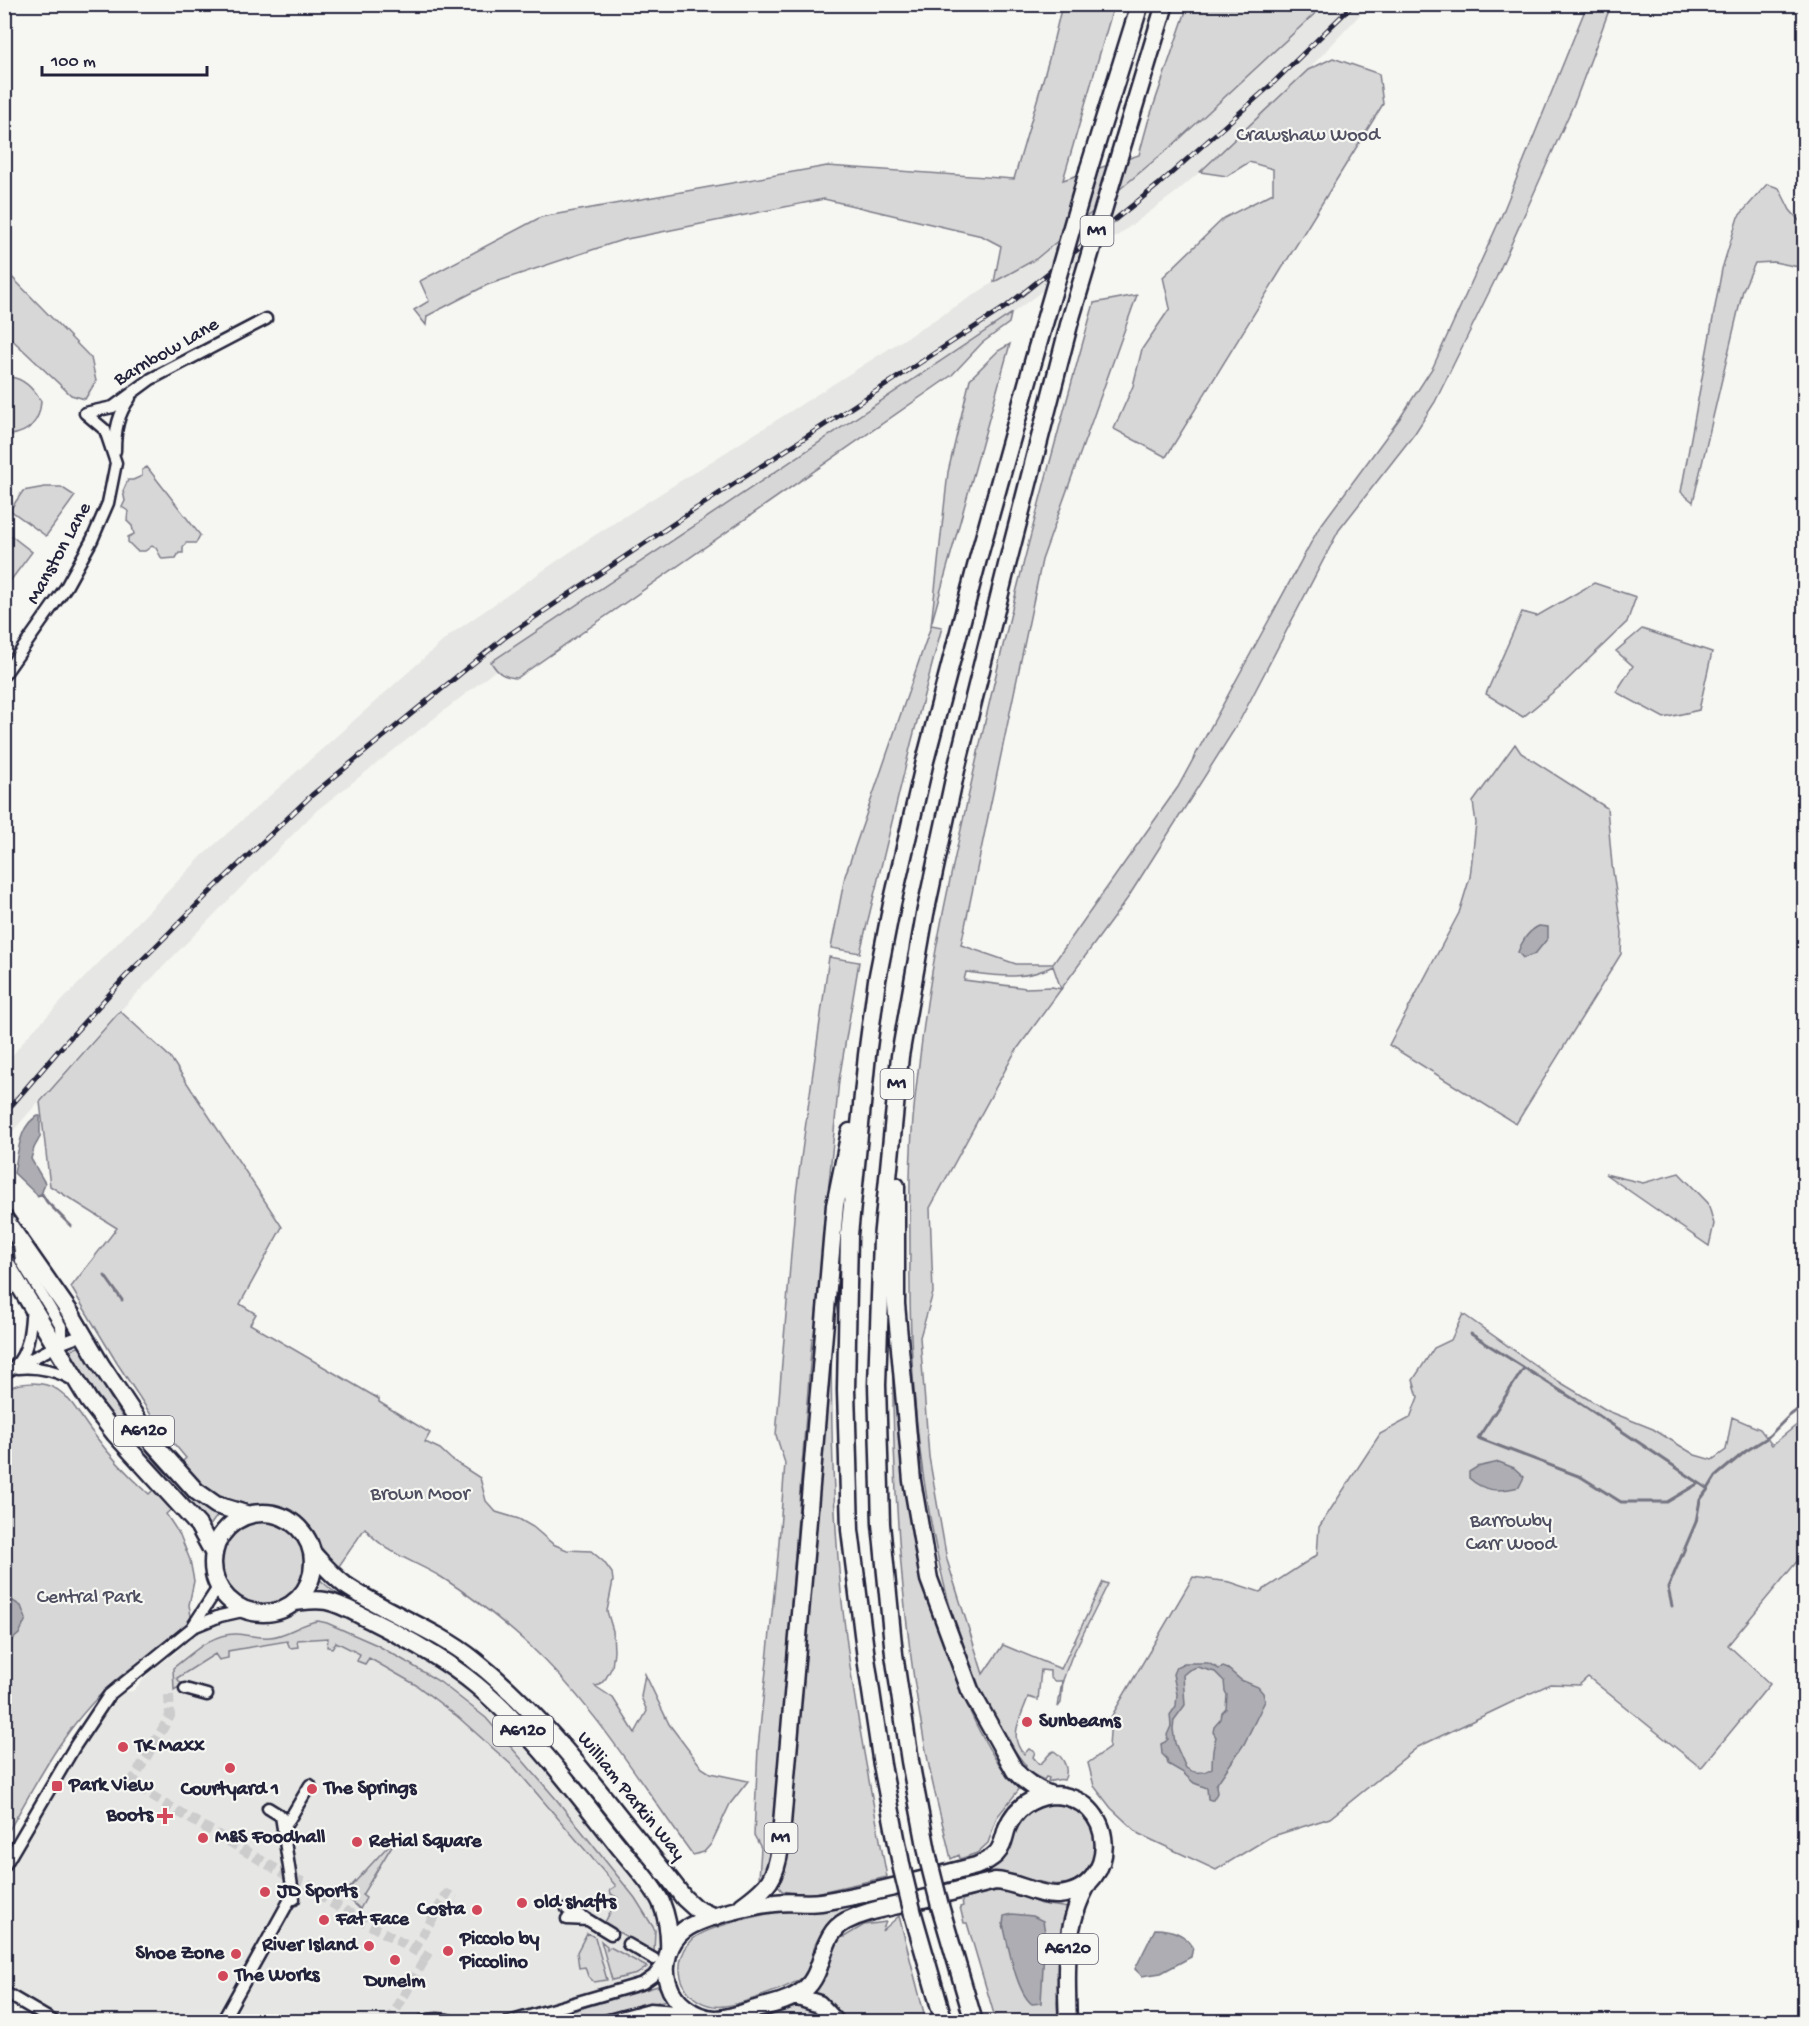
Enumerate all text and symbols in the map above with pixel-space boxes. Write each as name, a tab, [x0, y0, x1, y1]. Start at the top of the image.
scale bar	[42, 39, 207, 77]
text: 100 m	[50, 52, 96, 73]
park label: Crawshaw Wood	[1236, 125, 1382, 148]
road number: M1	[1080, 216, 1114, 246]
street label: Barnbow Lane	[110, 313, 224, 393]
street label: Manston Lane	[23, 498, 98, 609]
road number: M1	[880, 1069, 914, 1099]
road number: A6120	[114, 1416, 174, 1446]
park label: Brown Moor	[369, 1484, 471, 1507]
park label: Barrowby Carr Wood	[1466, 1511, 1558, 1557]
park label: Central Park	[37, 1587, 143, 1610]
place label: Sunbeams	[1039, 1711, 1122, 1734]
marker: Sunbeams	[1020, 1715, 1034, 1729]
road number: A6120	[493, 1716, 553, 1746]
street label: William Parkin Way	[571, 1728, 689, 1866]
place label: TK Maxx	[133, 1736, 205, 1759]
marker: TK Maxx	[116, 1740, 130, 1754]
marker: Courtyard 1	[223, 1761, 237, 1775]
place label: Park View	[68, 1775, 154, 1798]
place label: The Springs	[322, 1778, 418, 1801]
marker: Park View	[50, 1779, 64, 1793]
place label: Courtyard 1	[180, 1779, 279, 1802]
marker: The Springs	[305, 1782, 319, 1796]
place label: Boots	[105, 1805, 155, 1828]
marker: Boots	[158, 1809, 172, 1823]
road number: M1	[764, 1823, 798, 1853]
place label: M&S Foodhall	[215, 1827, 326, 1850]
marker: M&S Foodhall	[196, 1831, 210, 1845]
place label: Retial Square	[368, 1831, 482, 1854]
marker: Retial Square	[350, 1835, 364, 1849]
place label: JD Sports	[276, 1881, 359, 1904]
marker: JD Sports	[258, 1885, 272, 1899]
place label: old shafts	[533, 1892, 618, 1915]
marker: old shafts	[515, 1896, 529, 1910]
place label: Costa	[416, 1899, 466, 1922]
marker: Costa	[470, 1903, 484, 1917]
place label: Fat Face	[335, 1909, 409, 1932]
marker: Fat Face	[317, 1913, 331, 1927]
place label: Piccolo by Piccolino	[459, 1929, 539, 1975]
road number: A6120	[1038, 1934, 1098, 1964]
place label: River Island	[261, 1935, 359, 1958]
marker: River Island	[362, 1939, 376, 1953]
place label: Shoe Zone	[135, 1943, 225, 1966]
marker: Piccolo by Piccolino	[441, 1944, 455, 1958]
marker: Shoe Zone	[229, 1947, 243, 1961]
marker: Dunelm	[388, 1953, 402, 1967]
place label: The Works	[233, 1965, 321, 1988]
marker: The Works	[216, 1969, 230, 1983]
place label: Dunelm	[363, 1971, 426, 1994]

